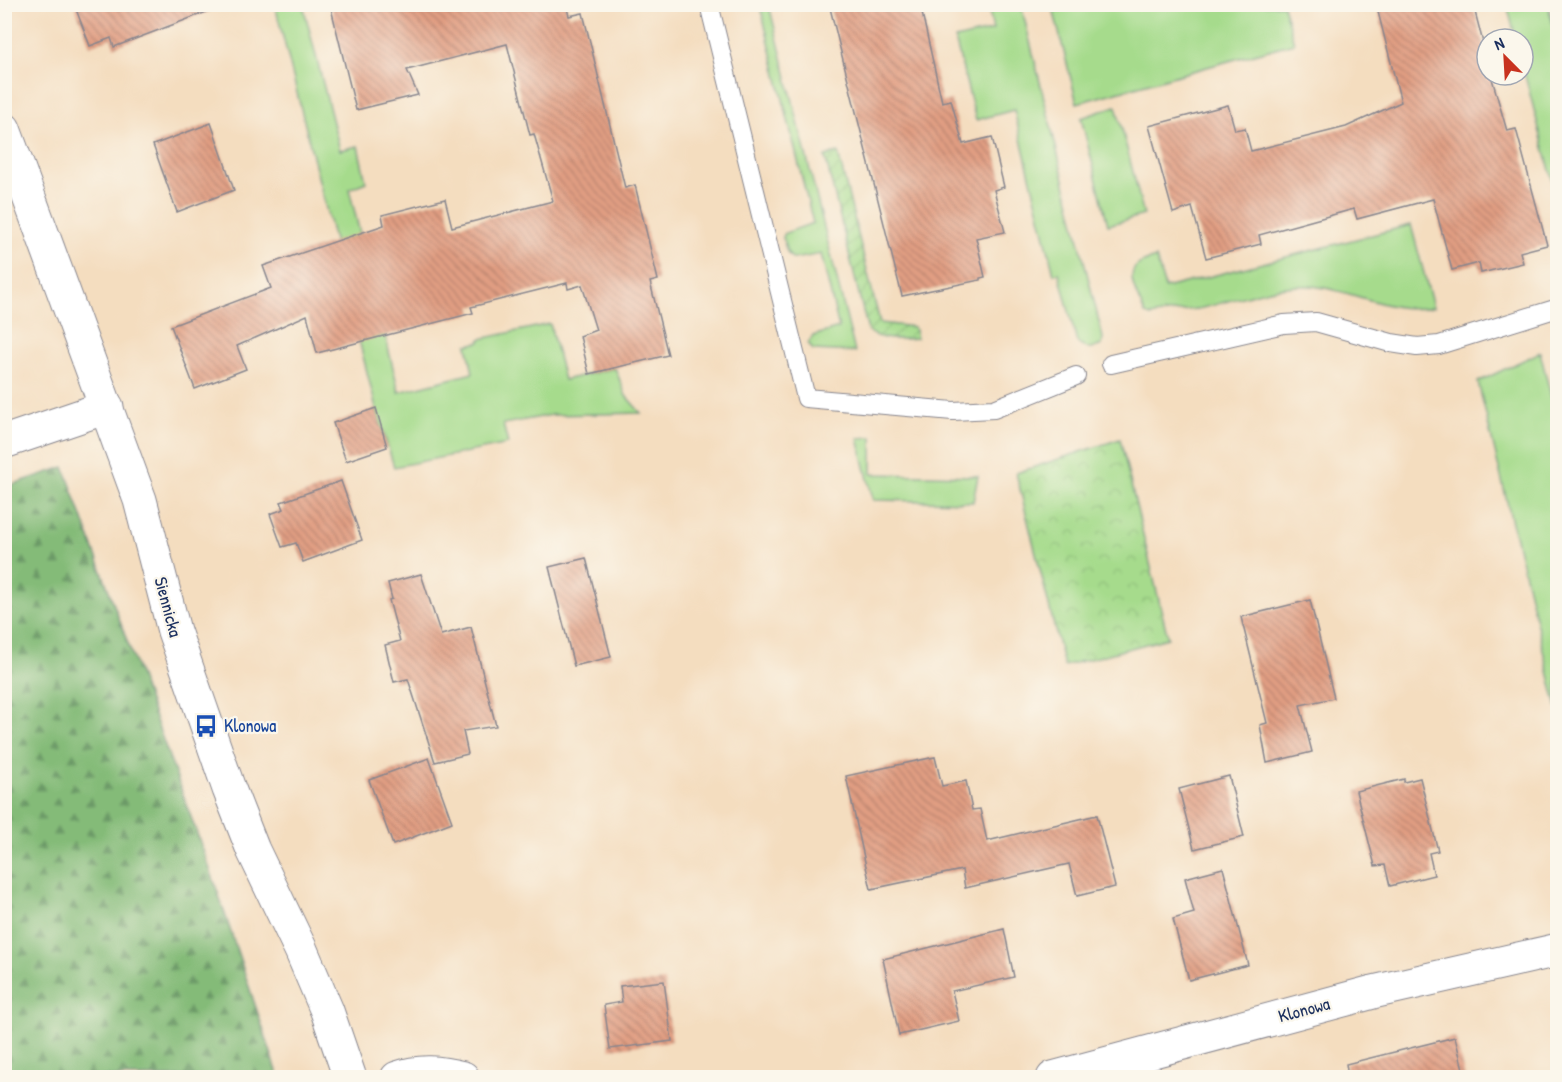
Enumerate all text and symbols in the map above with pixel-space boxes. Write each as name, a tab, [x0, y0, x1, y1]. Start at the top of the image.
north arrow	[1475, 27, 1535, 87]
text: N	[1491, 31, 1508, 55]
street label: Siennicka	[148, 574, 188, 640]
bus stop icon: Klonowa	[193, 713, 219, 739]
place label: Klonowa	[224, 713, 276, 738]
street label: Klonowa	[1275, 991, 1332, 1028]

